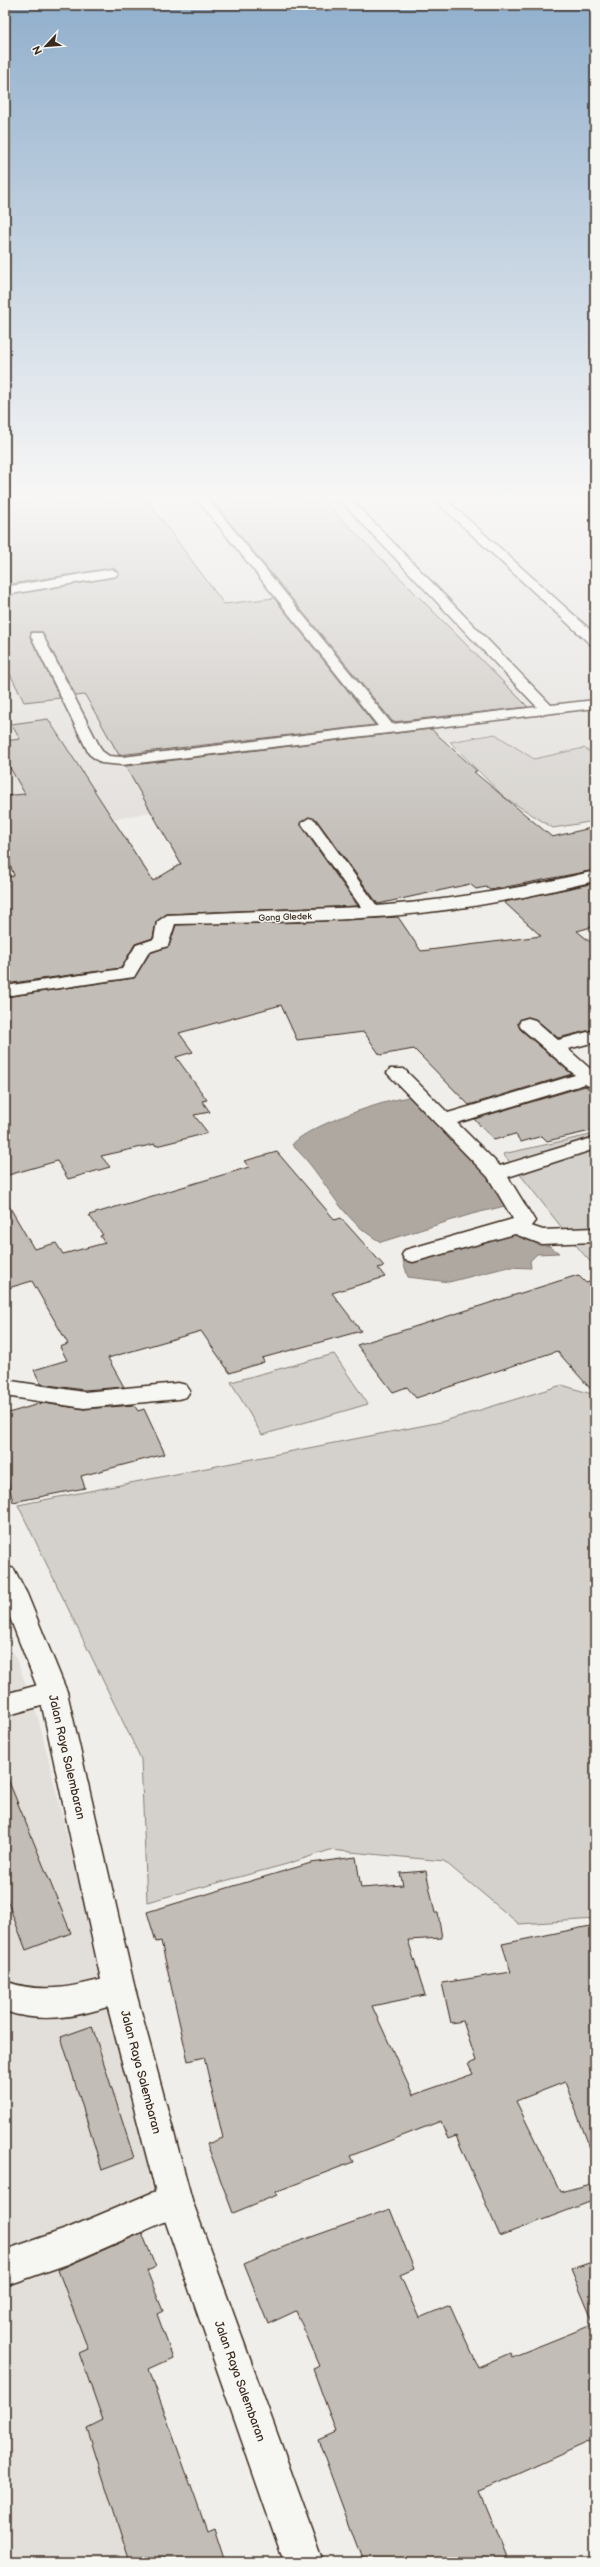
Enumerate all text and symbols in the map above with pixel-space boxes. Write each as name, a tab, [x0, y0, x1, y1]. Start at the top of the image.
north arrow	[26, 26, 66, 66]
text: N	[30, 44, 45, 57]
street label: Gang Gledek	[258, 911, 313, 924]
street label: Jalan Raya Salembaran	[45, 1693, 88, 1821]
street label: Jalan Raya Salembaran	[117, 2009, 164, 2136]
street label: Jalan Raya Salembaran	[211, 2319, 268, 2444]

